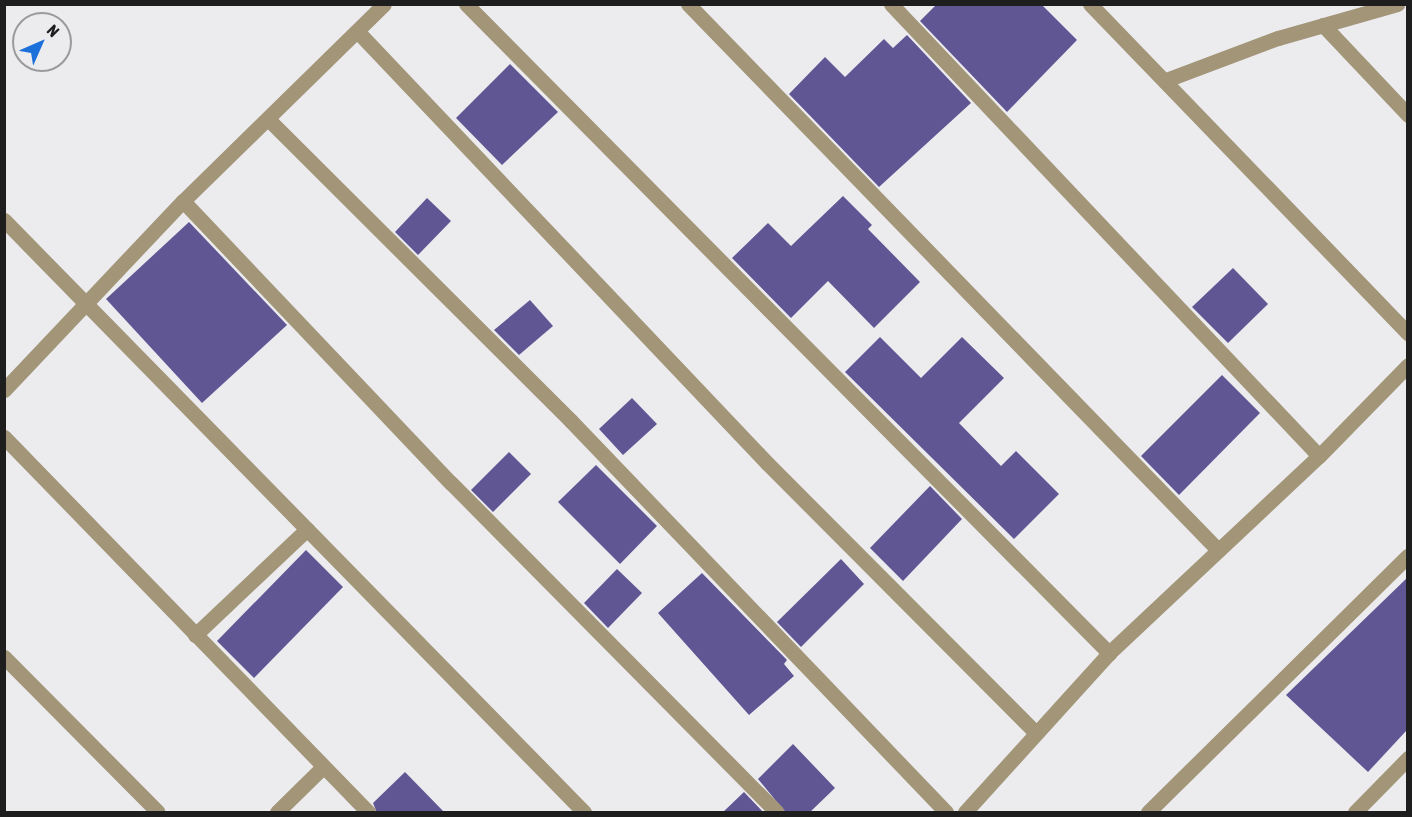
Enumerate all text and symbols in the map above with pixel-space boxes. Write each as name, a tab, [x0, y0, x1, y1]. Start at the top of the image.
north arrow	[12, 12, 72, 72]
text: N	[44, 21, 63, 40]

